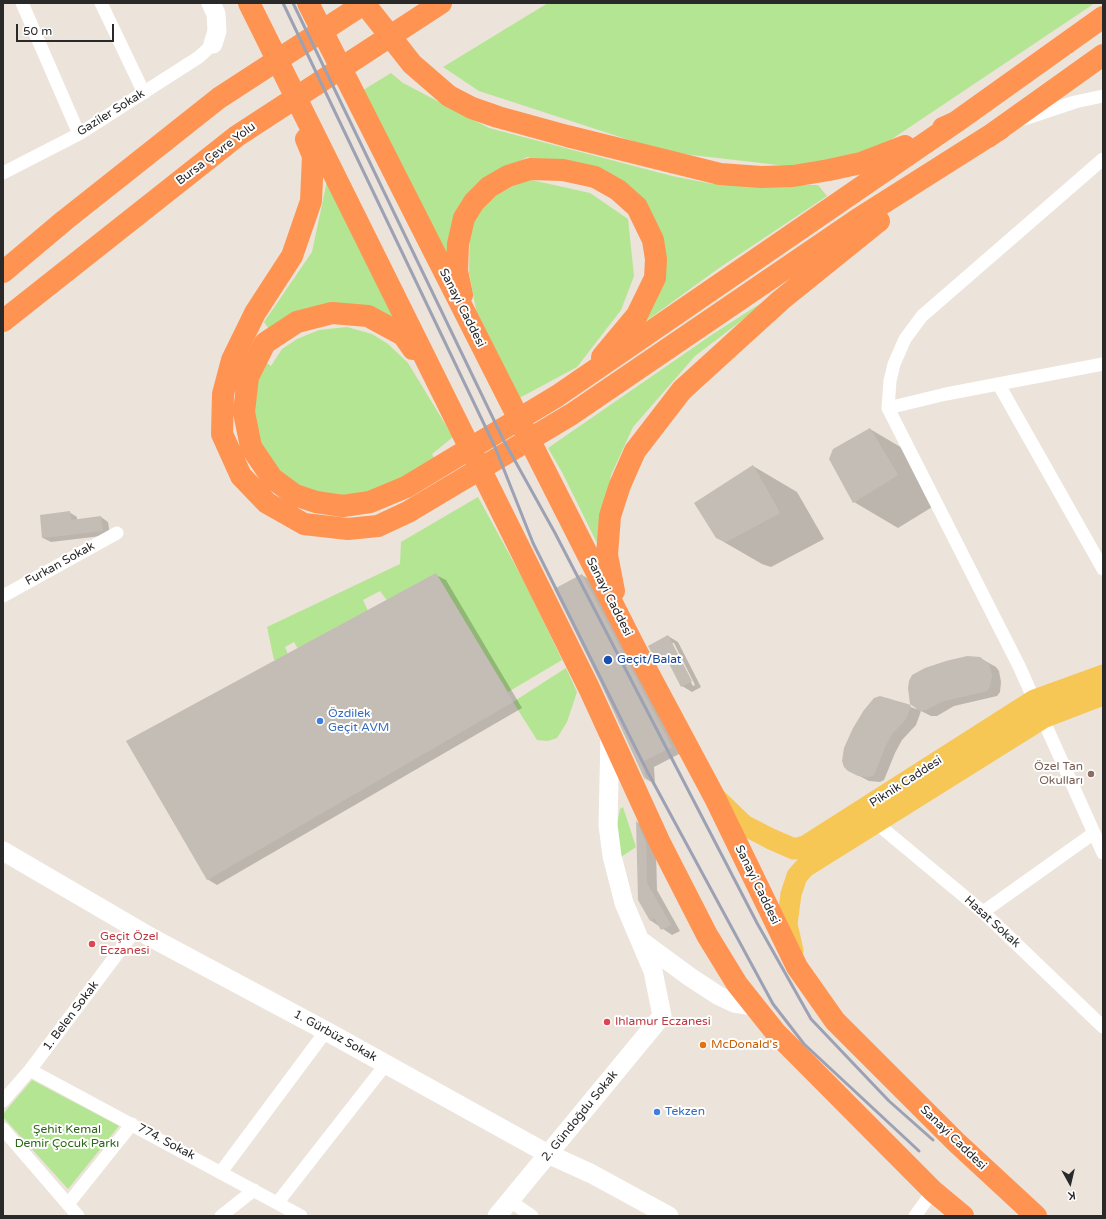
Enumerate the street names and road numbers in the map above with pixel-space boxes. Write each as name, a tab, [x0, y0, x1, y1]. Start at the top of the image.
street label: Gaziler Sokak	[75, 87, 147, 139]
street label: Bursa Çevre Yolu	[173, 119, 259, 189]
street label: Sanayi Caddesi	[436, 266, 488, 350]
street label: Furkan Sokak	[23, 539, 97, 589]
street label: Sanayi Caddesi	[583, 555, 635, 639]
street label: Piknik Caddesi	[867, 753, 945, 811]
street label: Sanayi Caddesi	[732, 843, 782, 927]
street label: Hasat Sokak	[961, 893, 1023, 951]
street label: 1. Belen Sokak	[40, 978, 102, 1054]
street label: 1. Gürbüz Sokak	[291, 1007, 379, 1065]
street label: 2. Gündoğdu Sokak	[539, 1068, 621, 1164]
street label: Sanayi Caddesi	[917, 1103, 989, 1173]
street label: 774. Sokak	[135, 1121, 197, 1163]

